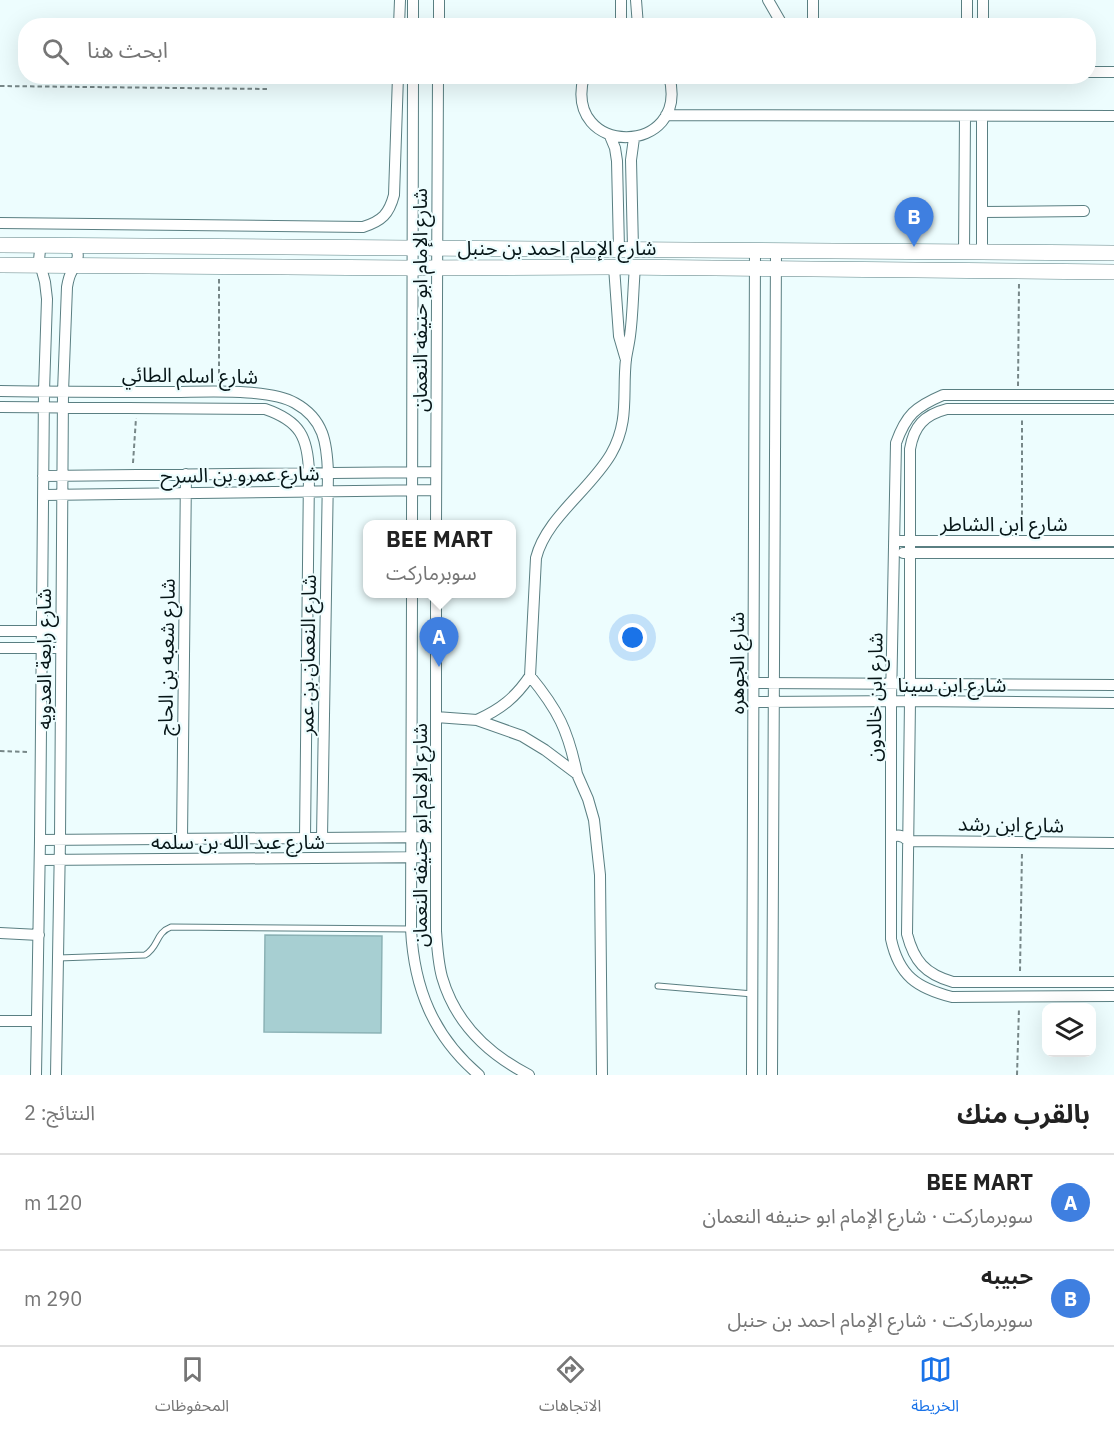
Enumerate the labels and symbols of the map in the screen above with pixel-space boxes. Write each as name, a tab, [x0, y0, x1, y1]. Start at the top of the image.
street label: شارع الإمام ابو حنيفه النعمان	[406, 188, 435, 412]
pin: B	[894, 198, 934, 247]
street label: شارع الإمام احمد بن حنبل	[457, 234, 657, 263]
street label: شارع اسلم الطائي	[122, 360, 258, 392]
street label: شارع عمرو بن السرح	[160, 459, 320, 491]
street label: شارع ابن الشاطر	[939, 510, 1068, 539]
street label: شارع النعمان بن عمر	[292, 574, 324, 737]
street label: شارع شعبه بن الحاج	[151, 578, 183, 736]
street label: شارع رابعة العدويه	[30, 588, 59, 730]
street label: شارع الجوهره	[723, 612, 752, 714]
pin: A	[420, 618, 458, 667]
your location	[618, 623, 647, 652]
street label: شارع ابن خالدون	[859, 632, 891, 762]
street label: شارع ابن سينا	[898, 671, 1006, 700]
street label: شارع الإمام ابو حنيفه النعمان	[406, 723, 435, 947]
street label: شارع ابن رشد	[958, 810, 1064, 840]
street label: شارع عبد الله بن سلمه	[151, 828, 325, 857]

